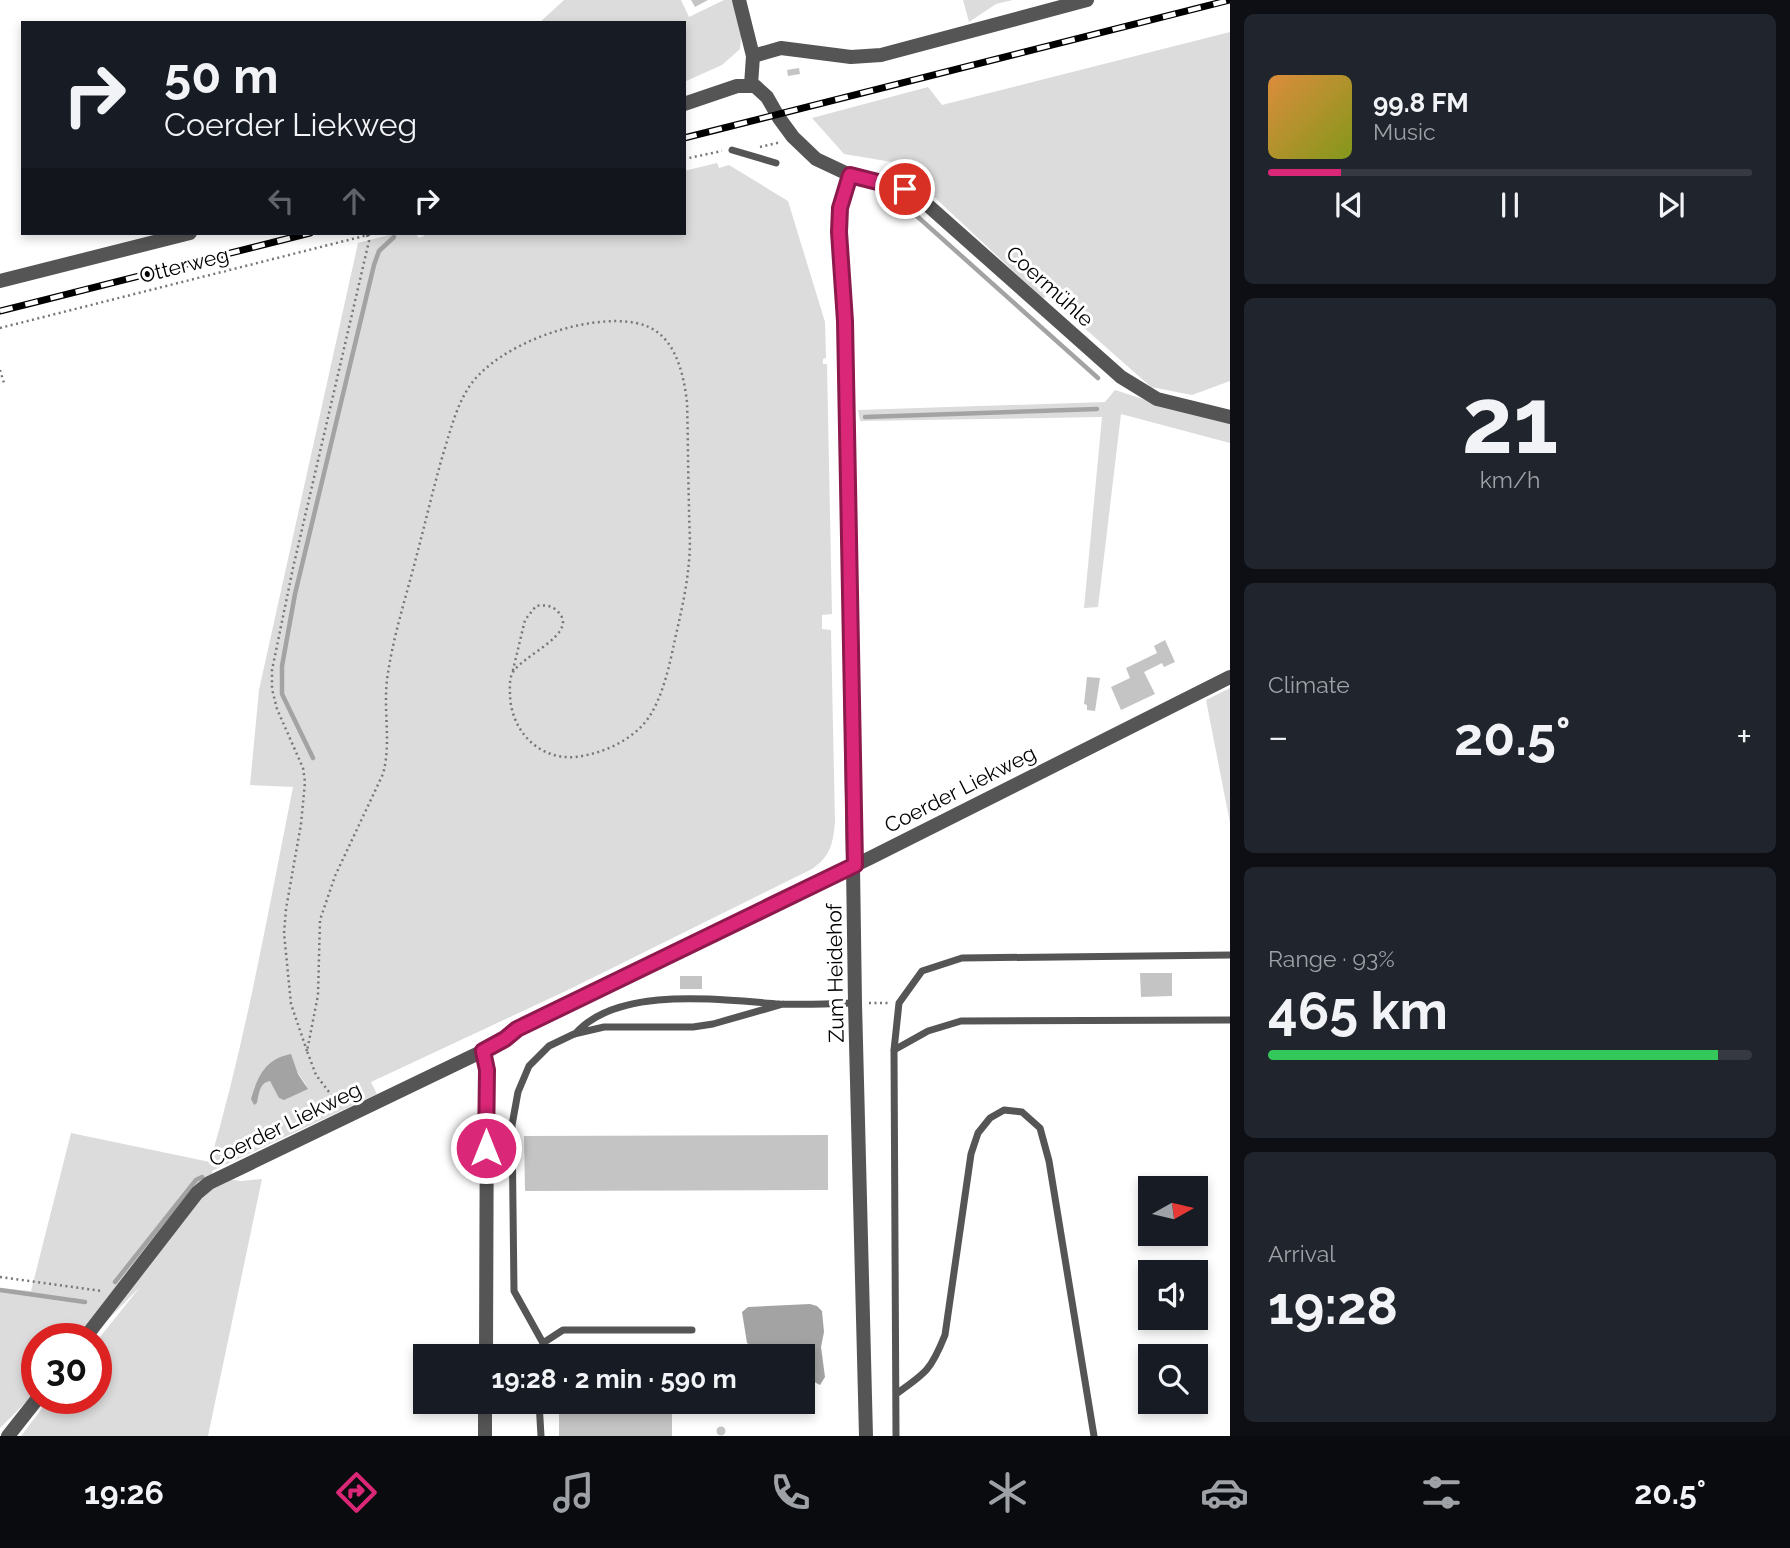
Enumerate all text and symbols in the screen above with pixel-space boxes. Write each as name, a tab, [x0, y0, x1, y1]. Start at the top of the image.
text: 50 m	[164, 47, 279, 104]
icon: right	[49, 49, 140, 140]
text: 99.8 FM	[1373, 88, 1469, 118]
text: Coerder Liekweg	[164, 106, 417, 143]
text: Music	[1373, 118, 1436, 145]
pin	[875, 159, 935, 219]
icon: arrive	[886, 170, 924, 208]
icon: left	[262, 182, 300, 220]
icon: ahead	[335, 182, 373, 220]
icon: right	[408, 182, 446, 220]
icon: previous	[1330, 186, 1368, 224]
icon: pause	[1491, 186, 1529, 224]
icon: next	[1652, 186, 1690, 224]
street label: Coermühle	[1001, 240, 1099, 332]
street label: Otterweg	[137, 242, 231, 288]
text: 21	[1462, 367, 1558, 474]
text: km/h	[1480, 466, 1540, 493]
text: Climate	[1268, 671, 1350, 698]
text: 20.5°	[1454, 706, 1571, 767]
text: −	[1268, 714, 1288, 759]
text: +	[1736, 714, 1752, 759]
street label: Coerder Liekweg	[880, 740, 1040, 838]
street label: Zum Heidehof	[821, 902, 849, 1043]
text: Range · 93%	[1268, 945, 1395, 972]
text: 465 km	[1268, 980, 1448, 1041]
street label: Coerder Liekweg	[205, 1076, 365, 1172]
position arrow	[449, 1111, 523, 1185]
north arrow	[1138, 1176, 1208, 1246]
map controls	[1138, 1176, 1208, 1414]
text: Arrival	[1268, 1240, 1335, 1267]
button: sound	[1138, 1260, 1208, 1330]
text: 19:28	[1268, 1275, 1398, 1336]
speed limit sign: 30	[21, 1323, 112, 1414]
button: search	[1138, 1344, 1208, 1414]
text: 19:28 · 2 min · 590 m	[491, 1364, 737, 1394]
icon: directions	[332, 1468, 381, 1517]
icon: music	[549, 1468, 598, 1517]
icon: phone	[766, 1468, 815, 1517]
icon: climate	[983, 1468, 1032, 1517]
icon: car	[1200, 1468, 1249, 1517]
icon: filters	[1417, 1468, 1466, 1517]
text: 19:26	[84, 1474, 164, 1511]
text: 20.5°	[1634, 1474, 1706, 1511]

